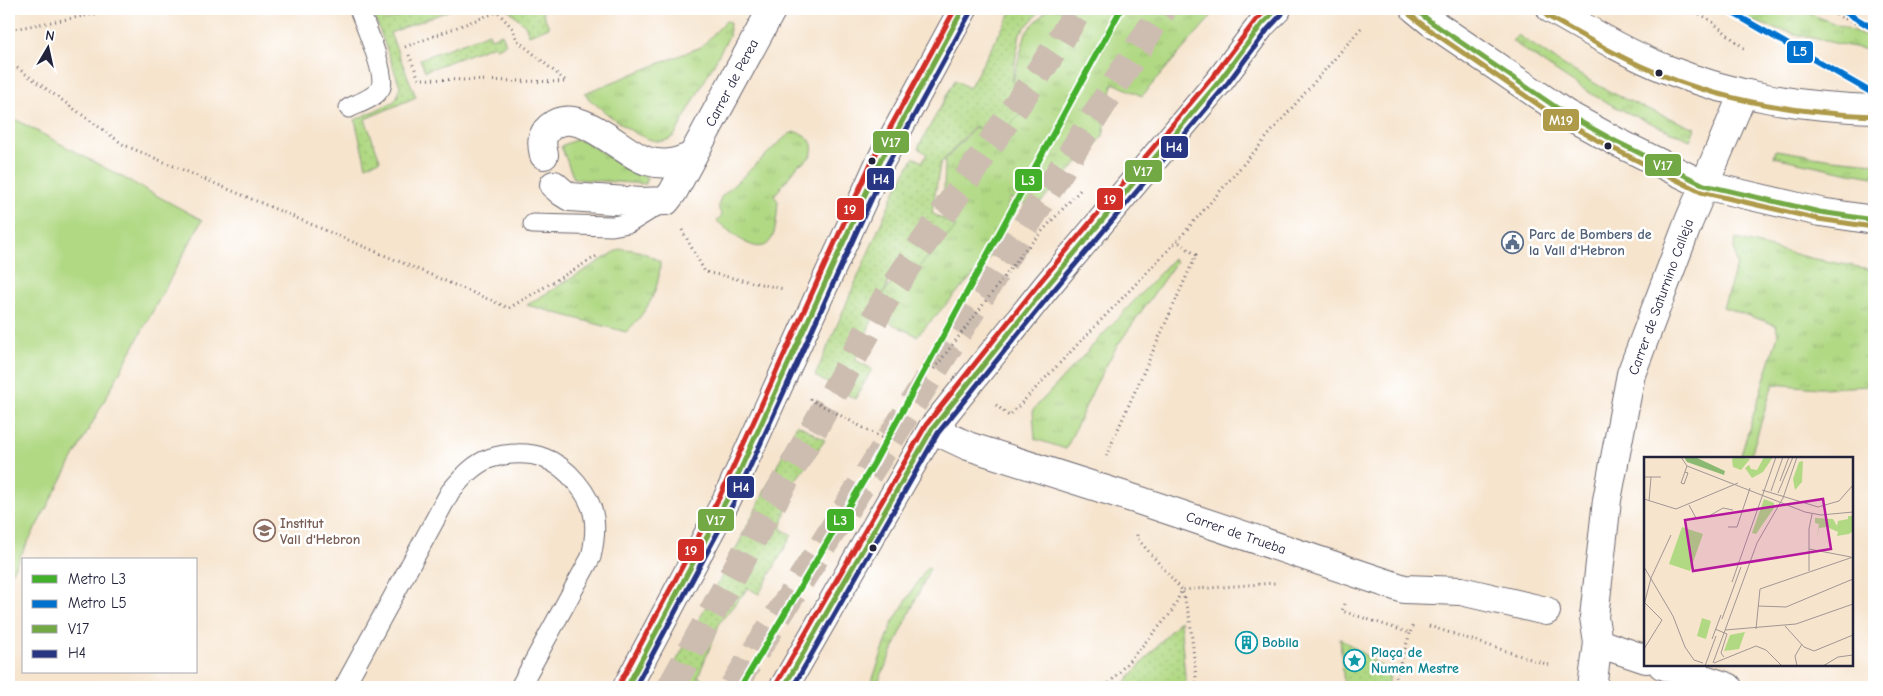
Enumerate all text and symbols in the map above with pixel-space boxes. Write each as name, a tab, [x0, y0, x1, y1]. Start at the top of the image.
north arrow	[22, 22, 72, 72]
text: N	[44, 27, 56, 45]
street label: Carrer de Perea	[702, 36, 762, 130]
line badge: L5	[1786, 40, 1814, 64]
text: L5	[1793, 43, 1807, 60]
unlabelled marker	[1654, 68, 1664, 78]
line badge: M19	[1542, 108, 1580, 132]
text: M19	[1549, 112, 1573, 129]
line badge: V17	[872, 130, 910, 154]
text: V17	[881, 134, 901, 151]
line badge: H4	[1160, 135, 1189, 159]
text: H4	[1166, 139, 1183, 156]
unlabelled marker	[1603, 141, 1613, 151]
line badge: V17	[1644, 153, 1682, 177]
unlabelled marker	[867, 156, 877, 166]
text: V17	[1653, 157, 1673, 174]
line badge: V17	[1124, 159, 1163, 183]
text: V17	[1133, 163, 1153, 180]
line badge: H4	[866, 167, 895, 191]
line badge: L3	[1014, 168, 1043, 192]
text: H4	[873, 171, 890, 188]
text: L3	[1021, 172, 1035, 189]
line badge: 19	[1096, 187, 1124, 211]
text: 19	[1104, 191, 1116, 208]
line badge: 19	[836, 197, 865, 221]
text: 19	[844, 201, 856, 218]
street label: Carrer de Saturnino Calleja	[1625, 217, 1697, 377]
place label: Parc de Bombers de la Vall d'Hebron	[1529, 226, 1652, 259]
public building icon: Parc de Bombers de la Vall d'Hebron	[1501, 230, 1525, 254]
inset map	[1644, 457, 1853, 666]
line badge: H4	[726, 475, 755, 499]
text: H4	[733, 479, 750, 496]
line badge: V17	[697, 508, 735, 532]
line badge: L3	[826, 508, 855, 532]
street label: Carrer de Trueba	[1184, 508, 1288, 558]
text: V17	[706, 512, 726, 529]
text: L3	[833, 512, 847, 529]
place label: Institut Vall d'Hebron	[280, 515, 360, 548]
school or university icon: Institut Vall d'Hebron	[252, 519, 276, 543]
line badge: 19	[677, 538, 705, 562]
text: 19	[685, 542, 697, 559]
unlabelled marker	[868, 543, 878, 553]
legend	[22, 558, 198, 674]
text: Metro L3	[68, 570, 126, 588]
text: Metro L5	[68, 594, 127, 612]
text: V17	[68, 620, 89, 638]
building icon: Bobila	[1234, 630, 1258, 654]
place label: Bobila	[1262, 634, 1299, 651]
text: H4	[68, 644, 86, 662]
place label: Plaça de Numen Mestre	[1371, 644, 1459, 677]
place icon: Plaça de Numen Mestre	[1343, 648, 1367, 672]

